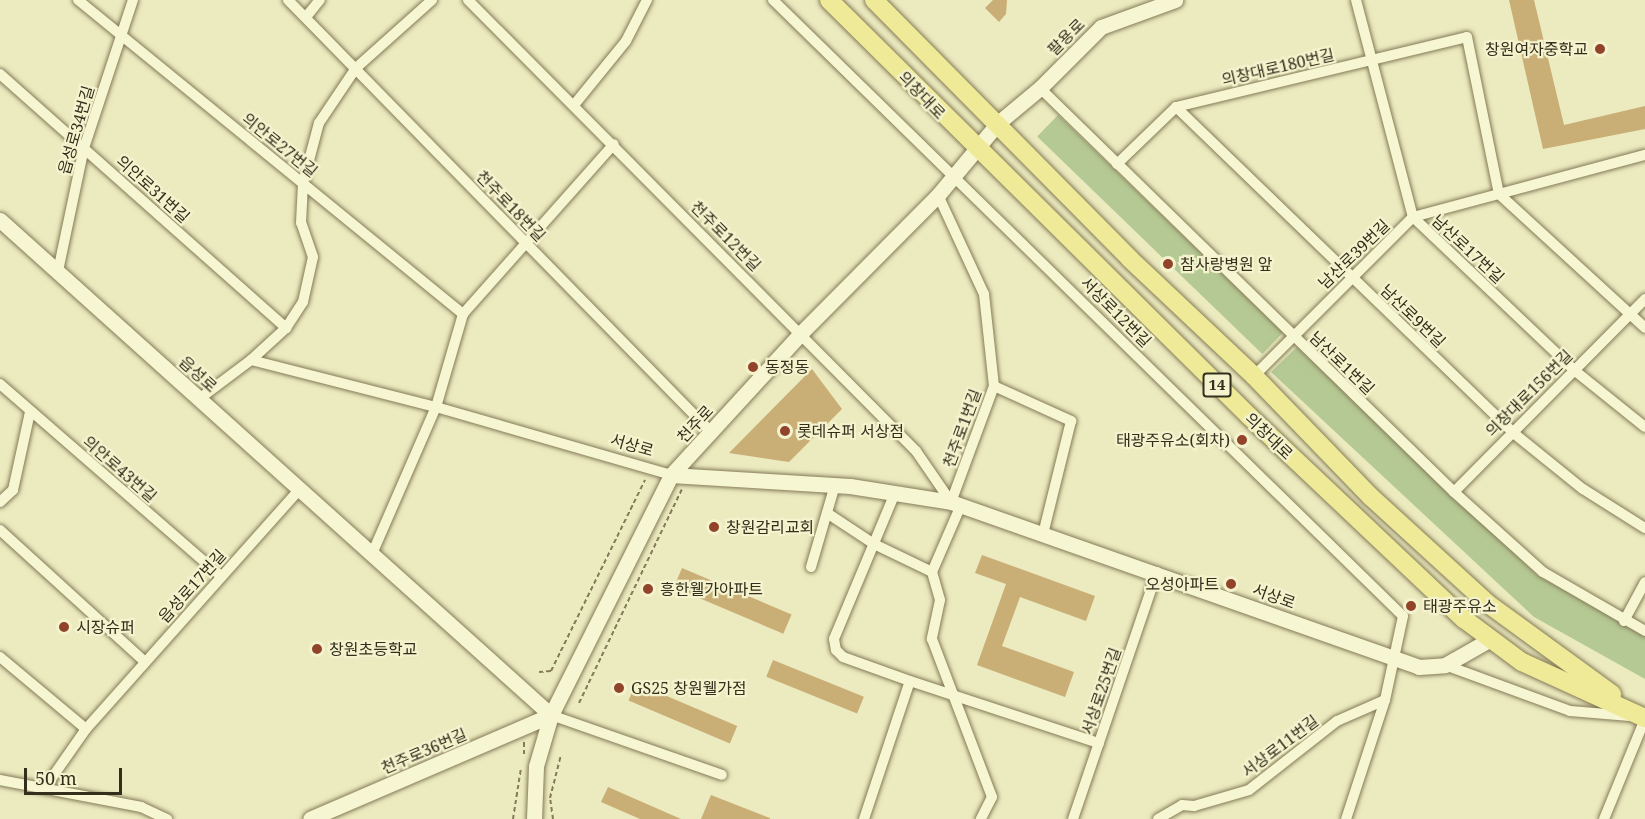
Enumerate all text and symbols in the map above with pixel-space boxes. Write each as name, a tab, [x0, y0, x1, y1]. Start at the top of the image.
street label: 팔용로	[1044, 15, 1088, 59]
place label: 창원여자중학교	[1485, 39, 1588, 59]
marker: 창원여자중학교	[1593, 42, 1607, 56]
street label: 의창대로180번길	[1220, 45, 1336, 89]
street label: 의창대로	[895, 67, 949, 123]
street label: 읍성로34번길	[54, 83, 98, 177]
street label: 의안로27번길	[238, 109, 322, 181]
street label: 의안로31번길	[113, 151, 193, 227]
street label: 천주로18번길	[472, 166, 550, 246]
street label: 천주로12번길	[687, 197, 765, 275]
street label: 남산로17번길	[1428, 211, 1508, 287]
street label: 남산로39번길	[1314, 215, 1394, 293]
place label: 참사랑병원 앞	[1180, 254, 1272, 274]
marker: 참사랑병원 앞	[1161, 257, 1175, 271]
street label: 서상로12번길	[1077, 273, 1155, 351]
street label: 남산로9번길	[1377, 280, 1449, 352]
street label: 남산로1번길	[1306, 327, 1378, 399]
street label: 의창대로156번길	[1481, 345, 1577, 441]
street label: 읍성로	[175, 352, 221, 396]
place label: 동정동	[765, 357, 809, 377]
marker: 동정동	[746, 360, 760, 374]
road number: 14	[1202, 373, 1232, 397]
street label: 천주로1번길	[939, 386, 985, 470]
street label: 천주로	[673, 401, 717, 447]
street label: 의창대로	[1241, 409, 1297, 463]
place label: 롯데슈퍼 서상점	[797, 421, 904, 441]
marker: 롯데슈퍼 서상점	[778, 424, 792, 438]
street label: 서상로	[608, 430, 656, 460]
place label: 태광주유소(회차)	[1116, 430, 1230, 450]
street label: 의안로43번길	[79, 432, 161, 506]
marker: 태광주유소(회차)	[1235, 433, 1249, 447]
place label: 창원감리교회	[726, 517, 814, 537]
marker: 창원감리교회	[707, 520, 721, 534]
street label: 읍성로17번길	[154, 546, 230, 626]
place label: 오성아파트	[1145, 574, 1219, 594]
marker: 오성아파트	[1224, 577, 1238, 591]
place label: 흥한웰가아파트	[660, 579, 763, 599]
street label: 서상로	[1250, 579, 1298, 613]
marker: 흥한웰가아파트	[641, 582, 655, 596]
place label: 태광주유소	[1423, 596, 1497, 616]
marker: 태광주유소	[1404, 599, 1418, 613]
place label: 시장슈퍼	[76, 617, 135, 637]
marker: 시장슈퍼	[57, 620, 71, 634]
place label: 창원초등학교	[329, 639, 417, 659]
marker: 창원초등학교	[310, 642, 324, 656]
street label: 서상로25번길	[1077, 645, 1125, 737]
place label: GS25 창원웰가점	[631, 678, 747, 698]
marker: GS25 창원웰가점	[612, 681, 626, 695]
street label: 서상로11번길	[1238, 711, 1322, 781]
street label: 천주로36번길	[378, 724, 470, 778]
scale bar	[27, 756, 124, 794]
text: 50 m	[35, 766, 77, 790]

